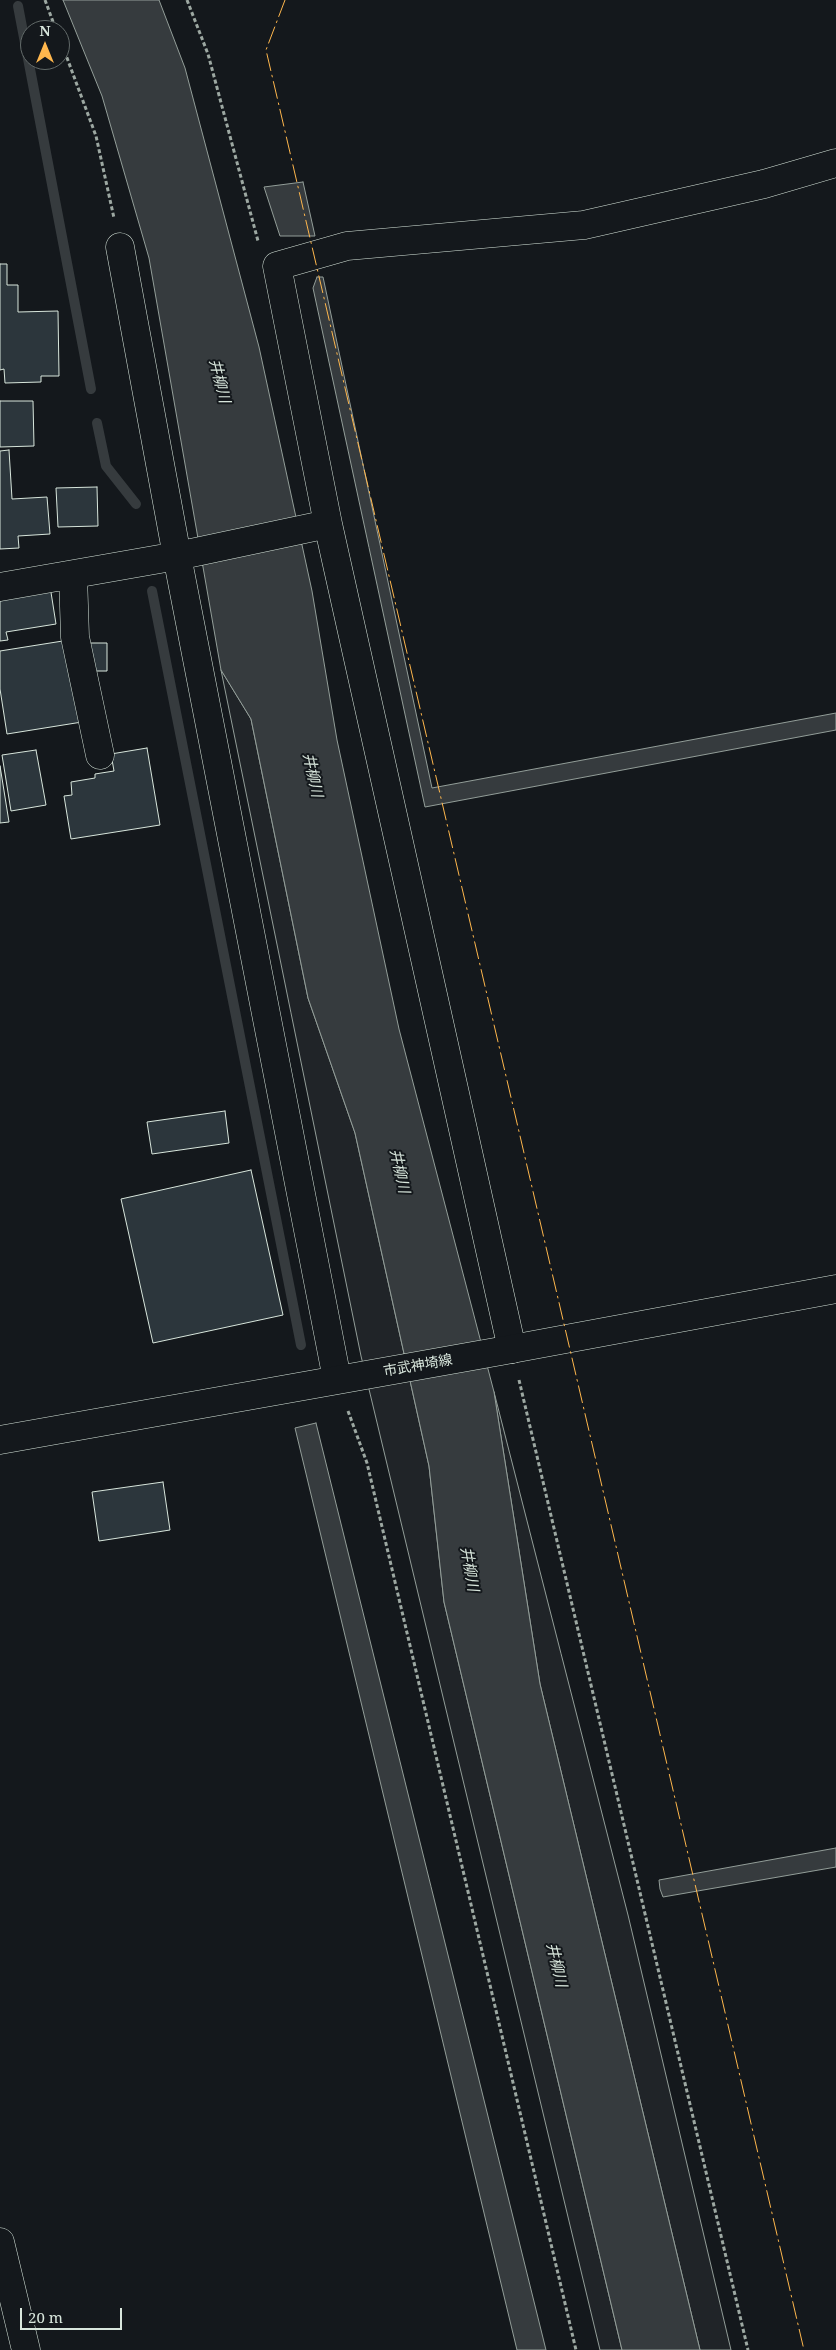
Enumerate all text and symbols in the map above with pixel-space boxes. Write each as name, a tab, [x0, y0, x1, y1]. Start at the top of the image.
north arrow	[20, 20, 70, 70]
text: N	[39, 21, 51, 40]
water label: 井柳川	[205, 357, 233, 405]
water label: 井柳川	[299, 751, 325, 799]
water label: 井柳川	[386, 1147, 412, 1195]
street label: 市武神埼線	[382, 1352, 454, 1380]
water label: 井柳川	[456, 1545, 482, 1593]
water label: 井柳川	[542, 1941, 570, 1989]
scale bar	[22, 2298, 125, 2330]
text: 20 m	[28, 2307, 63, 2327]

